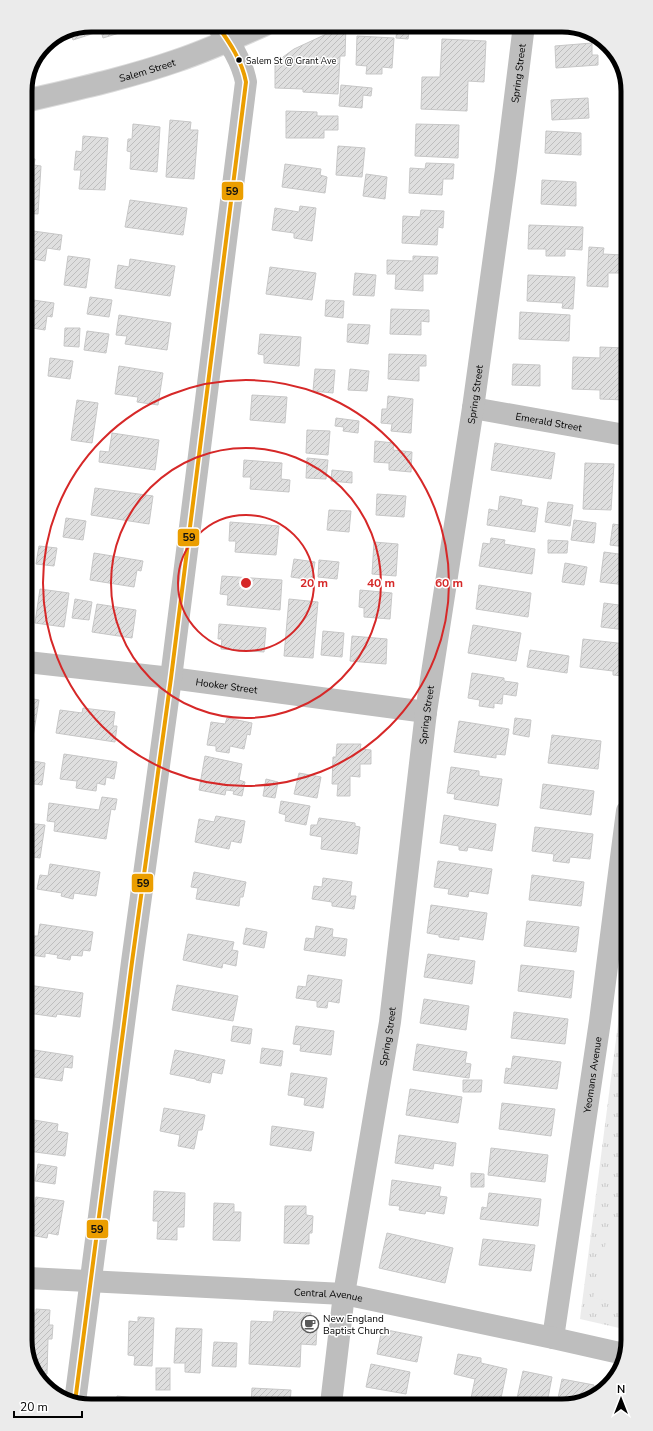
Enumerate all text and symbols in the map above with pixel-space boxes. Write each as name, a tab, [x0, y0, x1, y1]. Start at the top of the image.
street label: Spring Street	[508, 43, 530, 104]
marker: Salem St @ Grant Ave	[234, 55, 244, 65]
place label: Salem St @ Grant Ave	[246, 55, 336, 67]
street label: Salem Street	[118, 56, 178, 86]
line badge: 59	[221, 181, 244, 201]
text: 59	[225, 184, 239, 199]
street label: Spring Street	[465, 364, 487, 425]
street label: Emerald Street	[514, 410, 583, 435]
line badge: 59	[177, 528, 200, 547]
text: 59	[182, 530, 196, 545]
text: 20 m	[300, 575, 328, 591]
text: 40 m	[367, 575, 395, 591]
text: 60 m	[435, 575, 463, 591]
centre of rings	[239, 576, 253, 590]
street label: Hooker Street	[195, 675, 259, 698]
street label: Spring Street	[416, 684, 438, 745]
line badge: 59	[131, 873, 154, 893]
text: 59	[136, 876, 150, 891]
street label: Spring Street	[377, 1006, 400, 1067]
street label: Yeomans Avenue	[580, 1036, 606, 1115]
line badge: 59	[86, 1219, 109, 1239]
text: 59	[90, 1222, 104, 1237]
street label: Central Avenue	[294, 1285, 364, 1306]
place label: New England Baptist Church	[323, 1312, 389, 1338]
cafe icon: New England Baptist Church	[300, 1314, 320, 1334]
north arrow	[601, 1379, 641, 1419]
text: N	[617, 1382, 625, 1397]
scale bar	[14, 1393, 82, 1419]
text: 20 m	[20, 1399, 48, 1415]

